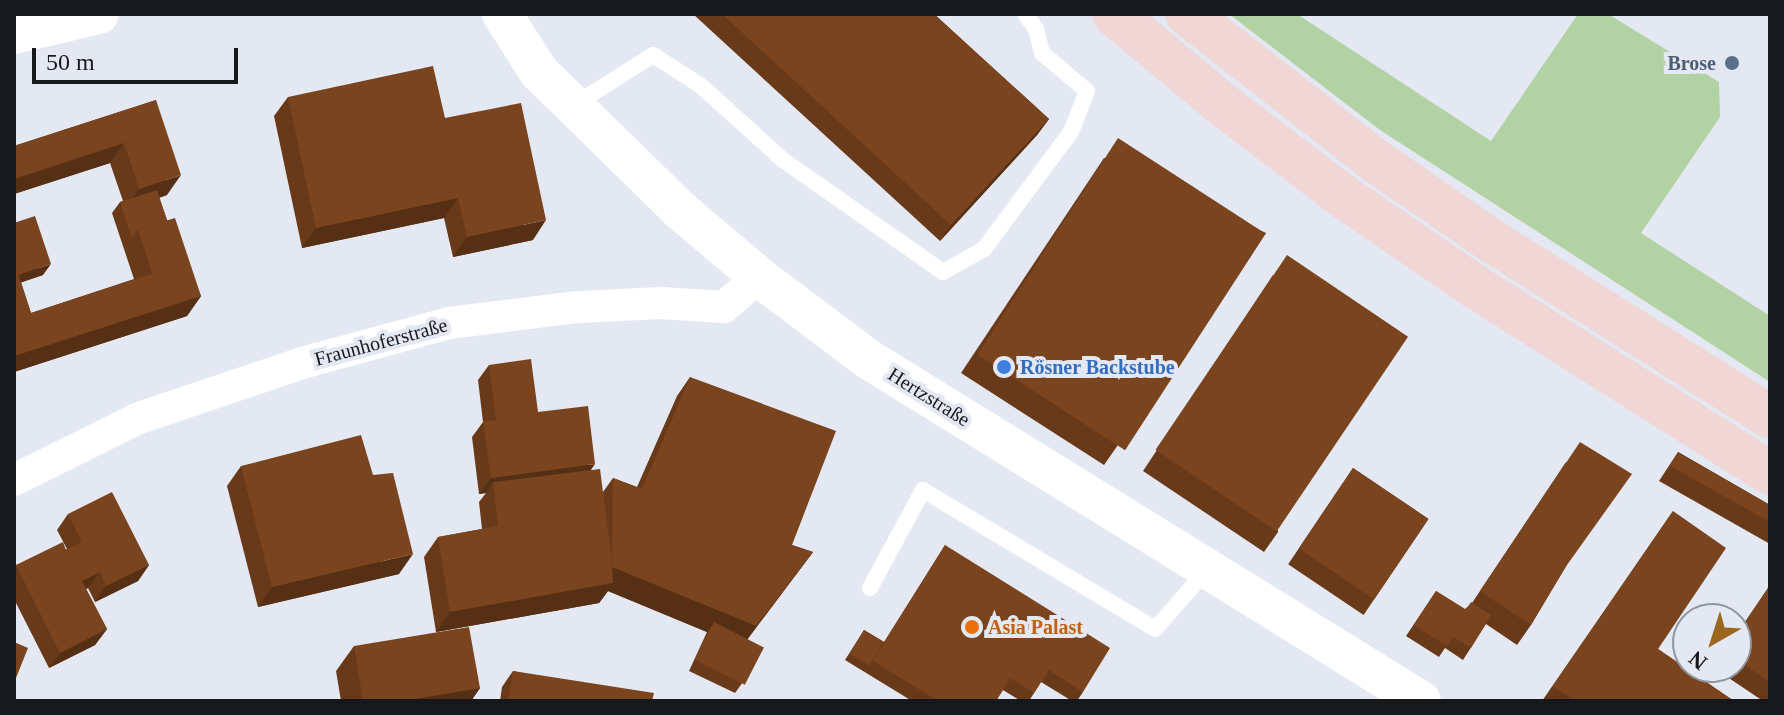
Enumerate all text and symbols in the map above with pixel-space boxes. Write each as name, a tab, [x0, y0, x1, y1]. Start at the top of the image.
scale bar	[36, 32, 242, 82]
text: 50 m	[46, 49, 95, 75]
place label: Brose	[1667, 51, 1716, 75]
marker: Brose	[1723, 54, 1741, 72]
street label: Fraunhoferstraße	[312, 313, 450, 371]
place label: Rösner Backstube	[1020, 355, 1175, 379]
marker: Rösner Backstube	[995, 358, 1013, 376]
street label: Hertzstraße	[884, 362, 974, 432]
north arrow	[1672, 603, 1752, 683]
place label: Asia Palast	[988, 615, 1083, 639]
marker: Asia Palast	[963, 618, 981, 636]
text: N	[1684, 646, 1712, 675]

